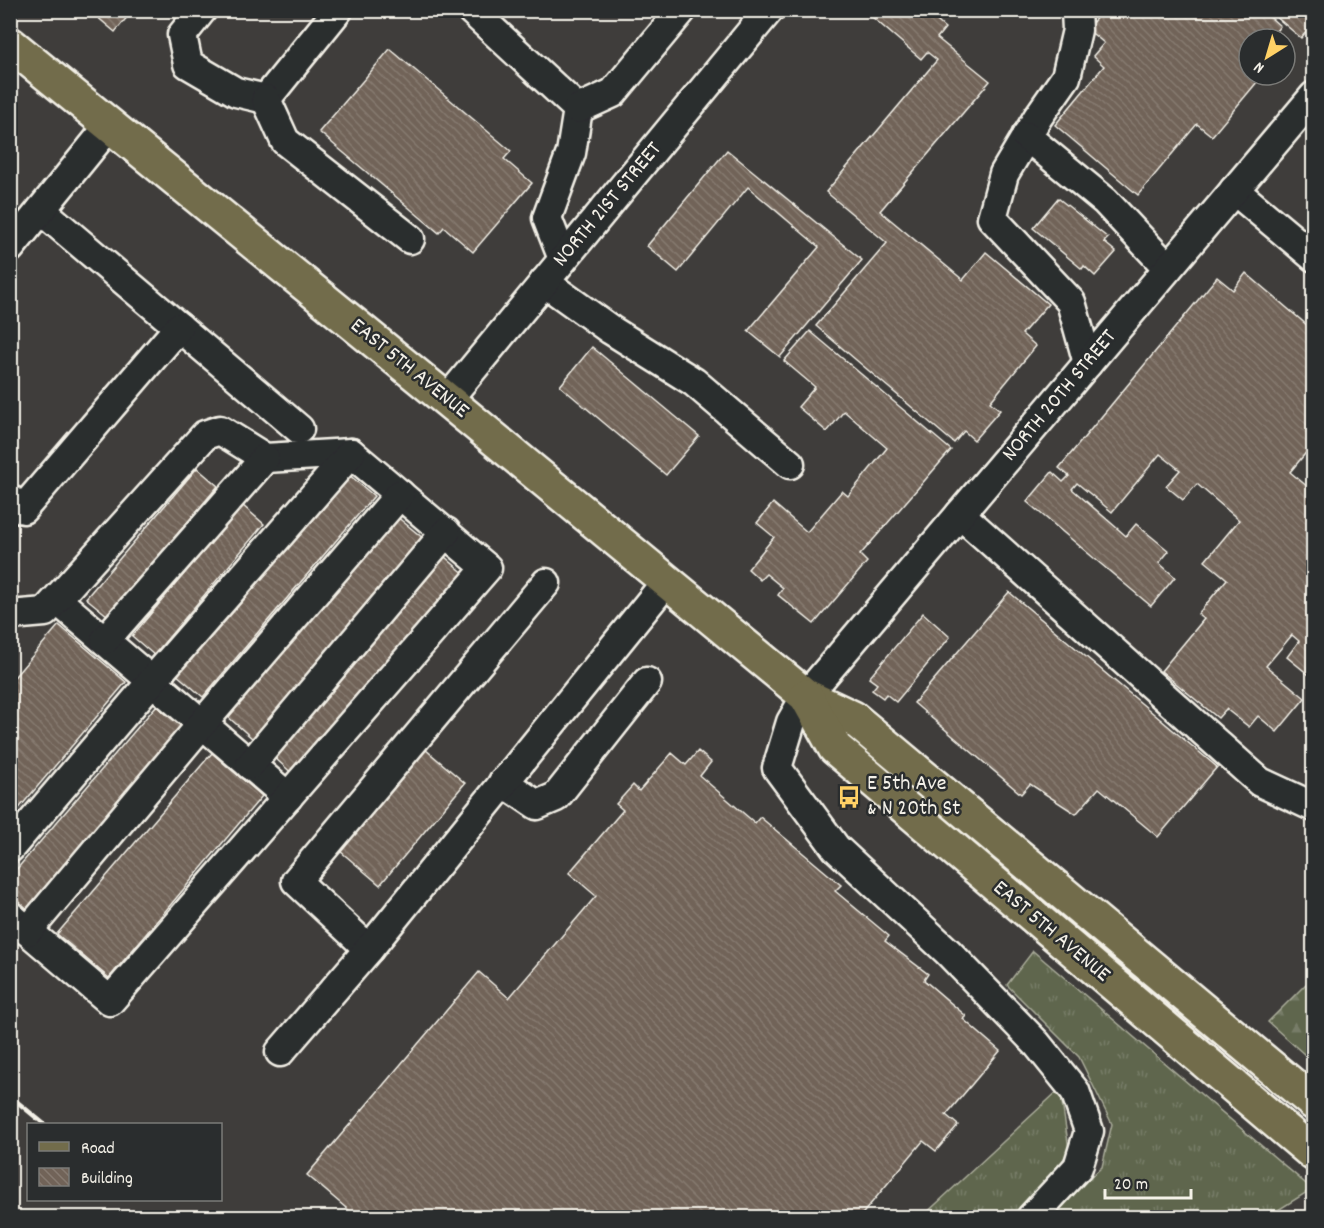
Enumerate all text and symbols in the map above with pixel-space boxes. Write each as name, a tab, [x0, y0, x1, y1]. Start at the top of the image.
north arrow	[1237, 27, 1297, 87]
text: N	[1249, 55, 1270, 79]
street label: NORTH 21ST STREET	[546, 135, 670, 274]
street label: EAST 5TH AVENUE	[343, 311, 475, 427]
street label: NORTH 20TH STREET	[995, 323, 1125, 469]
place label: E 5th Ave & N 20th St	[867, 769, 960, 825]
bus stop icon: E 5th Ave & N 20th St	[836, 784, 862, 810]
street label: EAST 5TH AVENUE	[986, 874, 1116, 990]
legend	[27, 1123, 222, 1201]
text: Road	[81, 1137, 115, 1162]
scale bar	[1105, 1162, 1190, 1200]
text: Building	[81, 1167, 133, 1192]
text: 20 m	[1114, 1173, 1148, 1198]

